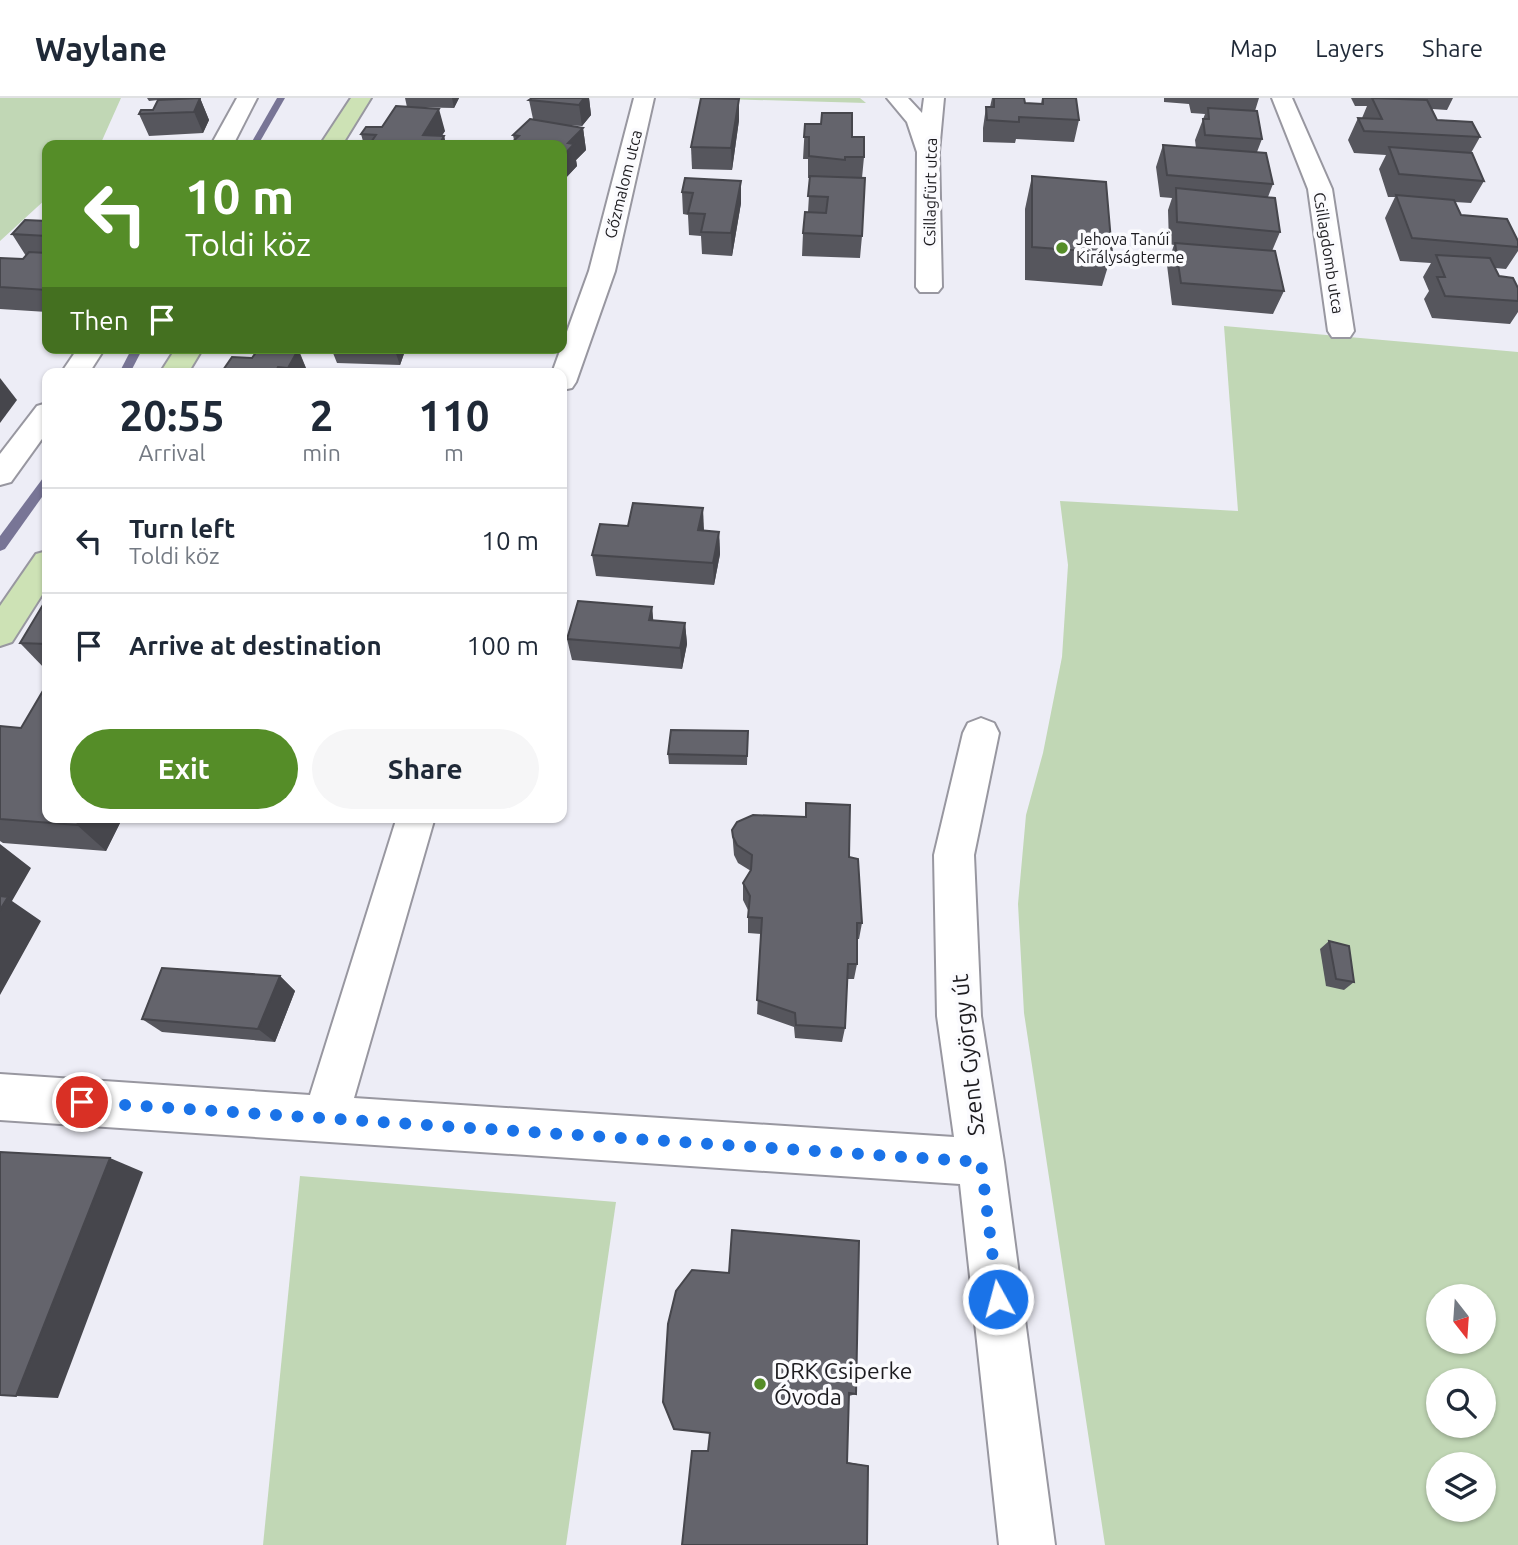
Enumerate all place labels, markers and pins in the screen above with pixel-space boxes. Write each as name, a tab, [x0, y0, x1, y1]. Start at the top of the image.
place label: Jehova Tanúi Királyságterme	[1076, 230, 1184, 266]
marker: Jehova Tanúi Királyságterme	[1054, 240, 1070, 256]
pin	[52, 1072, 112, 1132]
place label: DRK Csiperke Óvoda	[774, 1358, 912, 1409]
marker: DRK Csiperke Óvoda	[752, 1376, 768, 1392]

